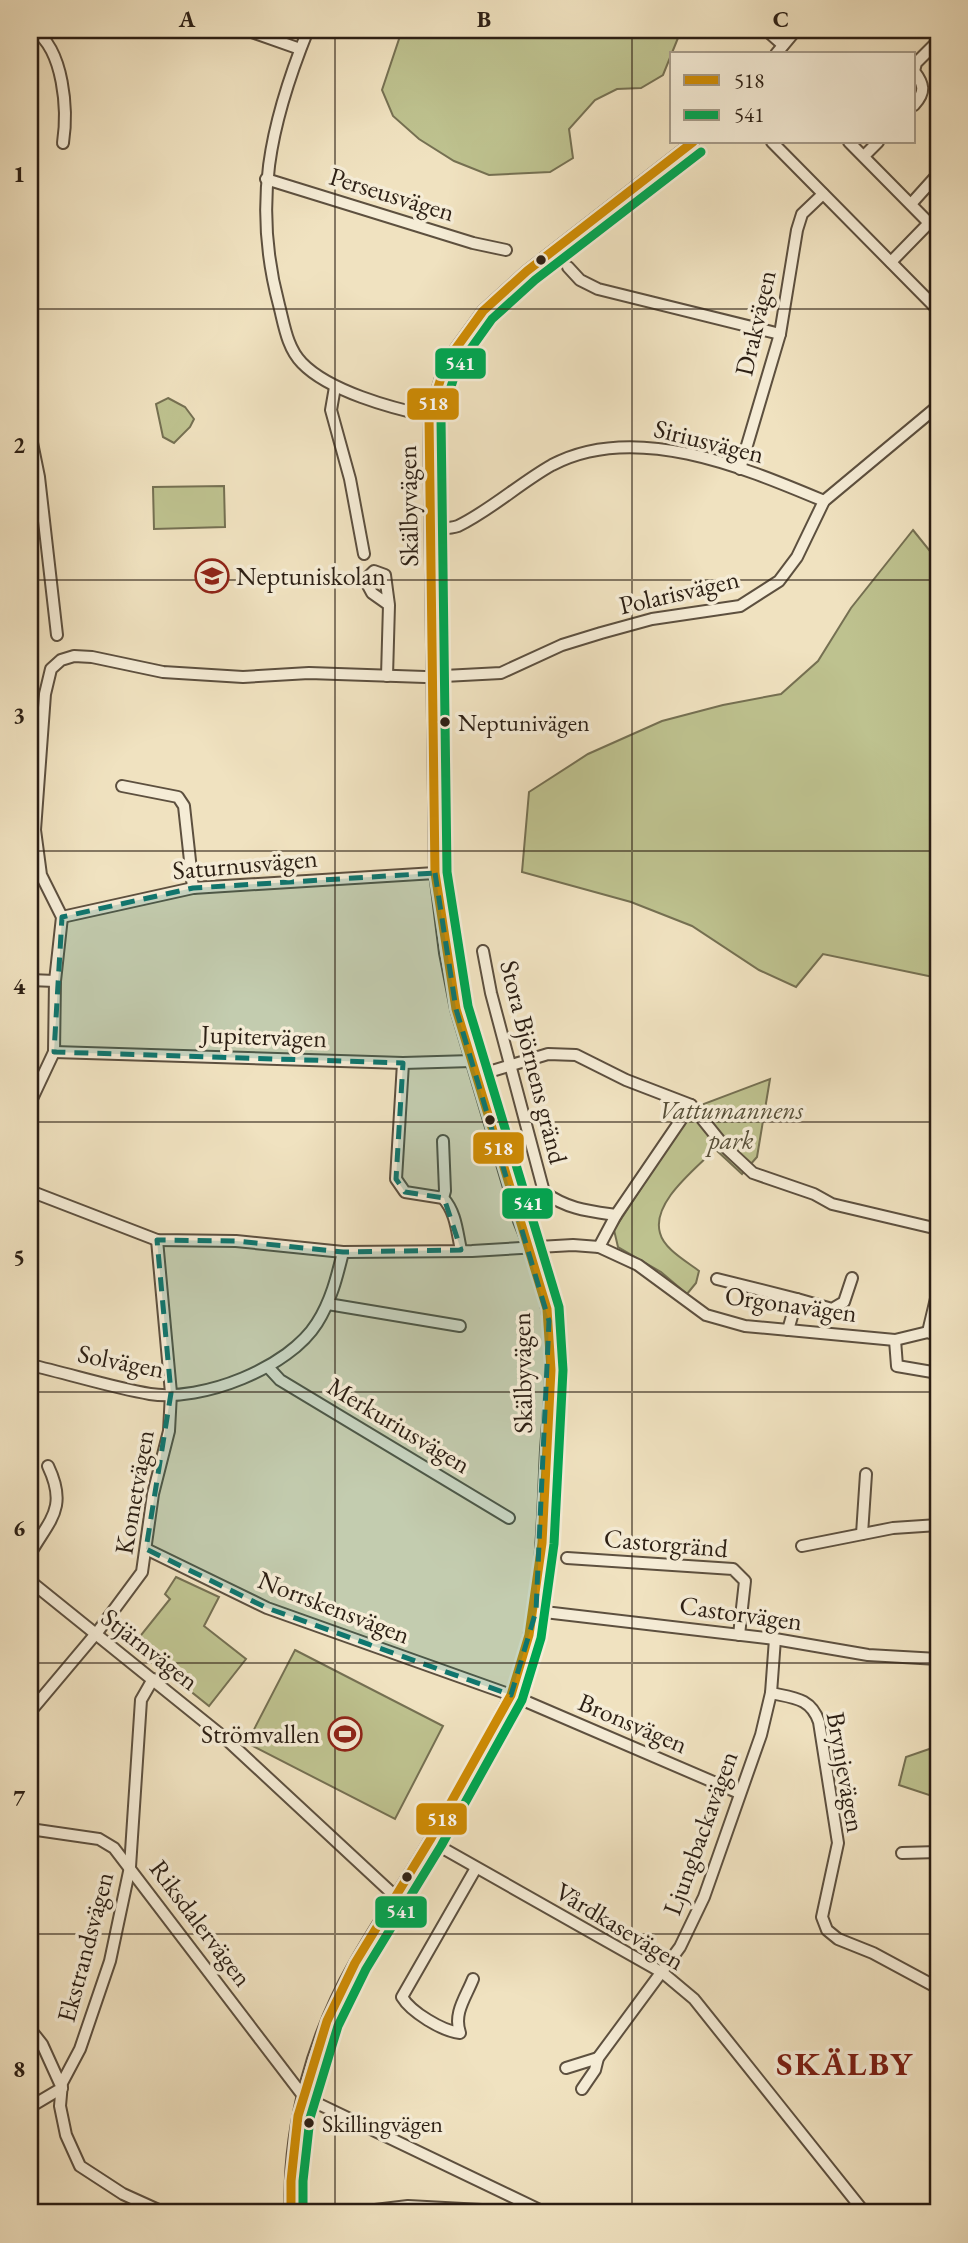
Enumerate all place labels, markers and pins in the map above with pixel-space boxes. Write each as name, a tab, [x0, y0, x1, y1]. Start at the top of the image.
unlabelled marker	[534, 253, 548, 267]
school or university icon: Neptuniskolan	[193, 557, 231, 595]
place label: Neptuniskolan	[236, 559, 386, 593]
place label: Neptunivägen	[458, 707, 590, 738]
marker: Neptunivägen	[438, 715, 452, 729]
unlabelled marker	[483, 1113, 497, 1127]
sports icon: Strömvallen	[326, 1715, 364, 1753]
place label: Strömvallen	[201, 1717, 320, 1751]
unlabelled marker	[400, 1870, 414, 1884]
place label: Skillingvägen	[322, 2108, 443, 2139]
marker: Skillingvägen	[302, 2116, 316, 2130]

